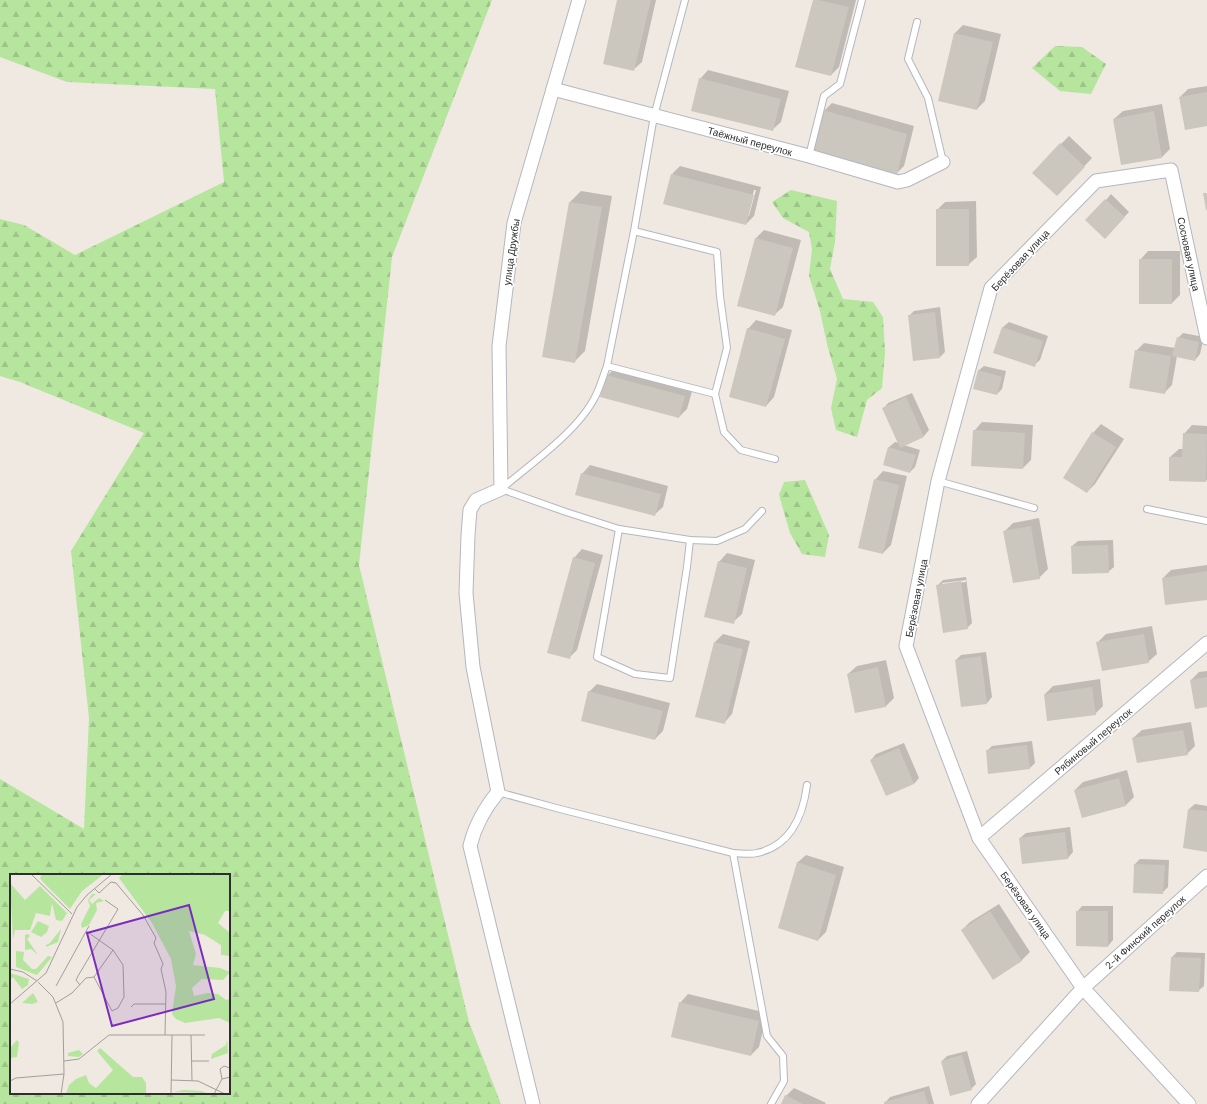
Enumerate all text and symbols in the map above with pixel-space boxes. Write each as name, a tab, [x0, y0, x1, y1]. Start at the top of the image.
street label: Таёжный переулок	[706, 124, 794, 159]
street label: Сосновая улица	[1174, 216, 1203, 293]
street label: улица Дружбы	[500, 218, 523, 286]
street label: Берёзовая улица	[988, 226, 1053, 294]
street label: Берёзовая улица	[903, 557, 931, 638]
street label: Рябиновый переулок	[1052, 705, 1135, 778]
street label: Берёзовая улица	[997, 869, 1054, 942]
inset map	[10, 874, 230, 1094]
street label: 2-й Финский переулок	[1102, 892, 1189, 972]

